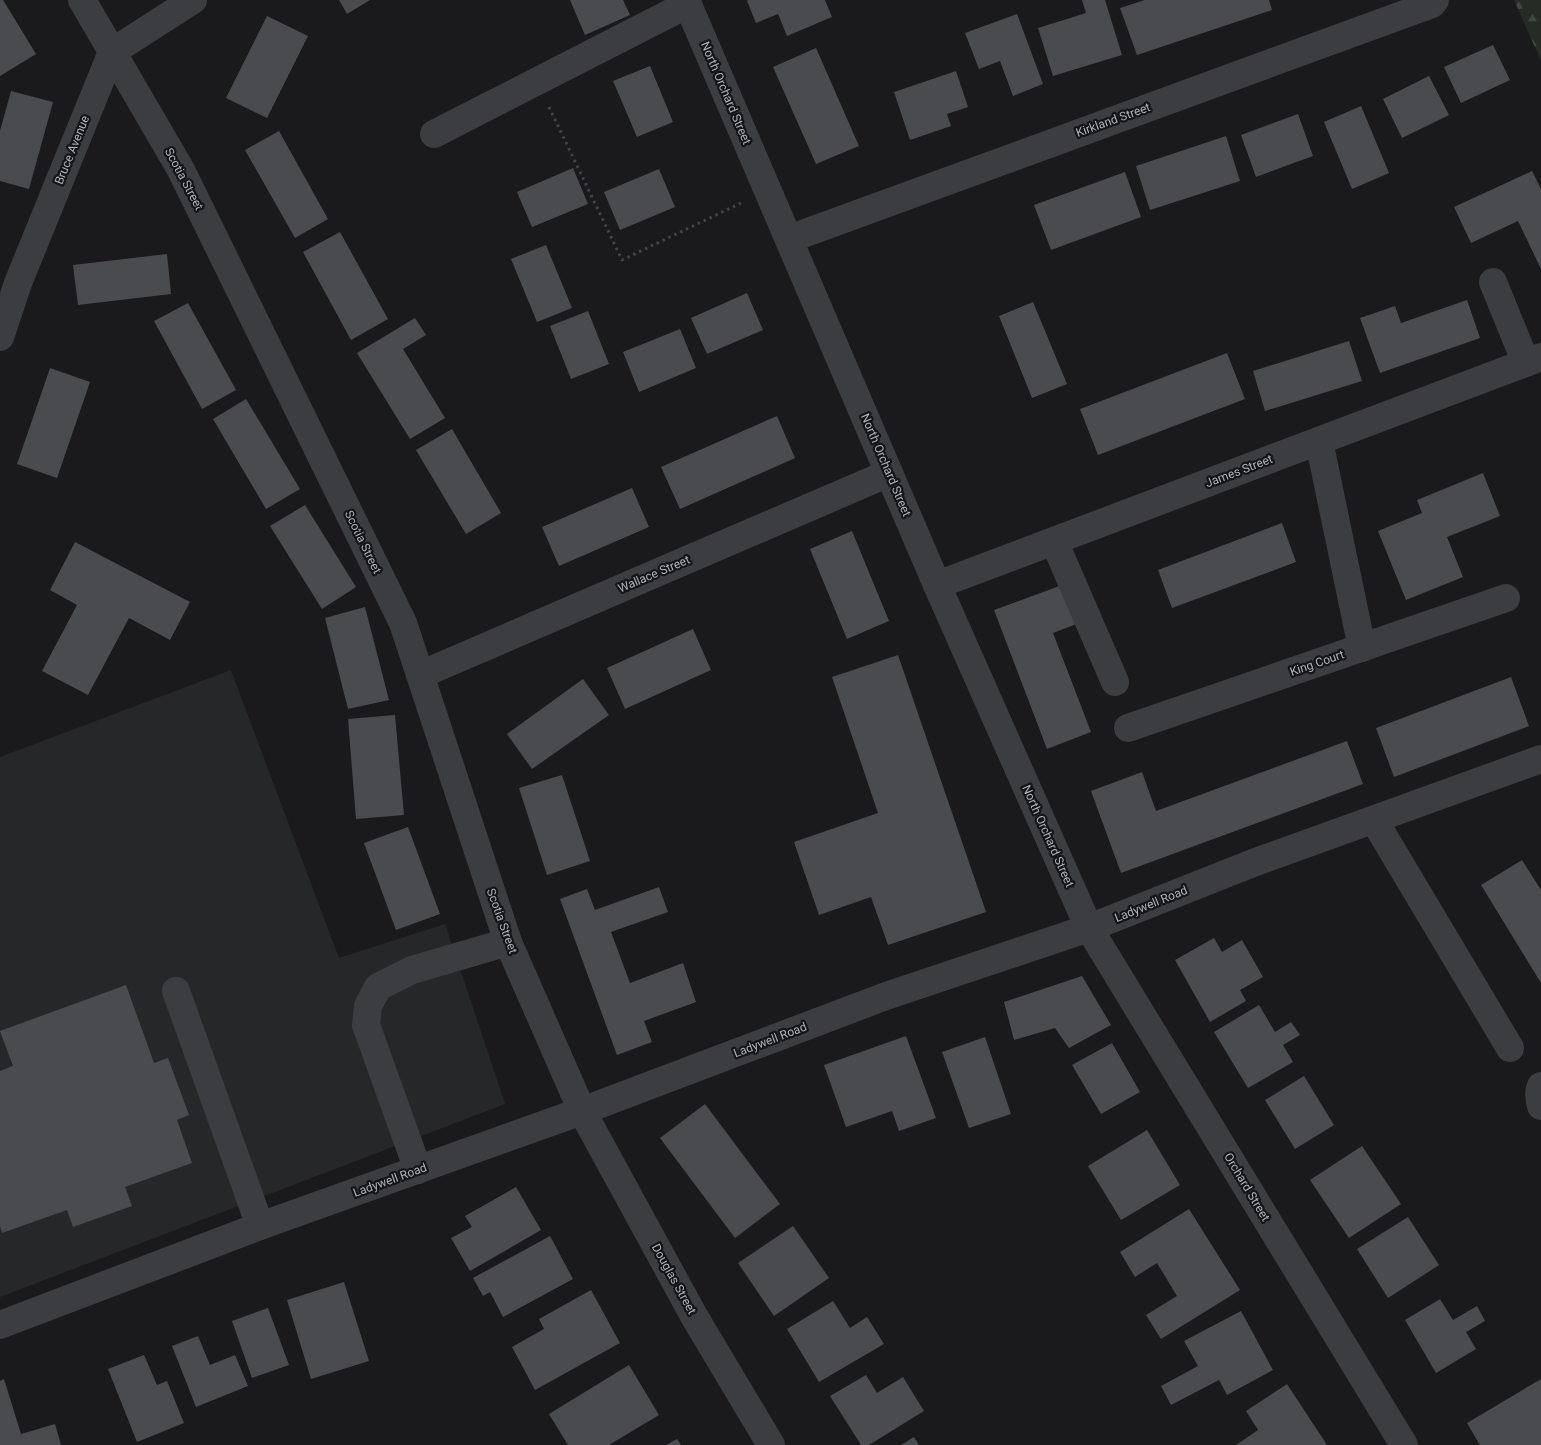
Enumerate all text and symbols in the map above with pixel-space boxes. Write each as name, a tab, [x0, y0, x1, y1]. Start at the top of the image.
street label: North Orchard Street	[698, 40, 754, 147]
street label: Kirkland Street	[1074, 100, 1152, 140]
street label: Bruce Avenue	[52, 114, 92, 186]
street label: Scotia Street	[162, 146, 206, 212]
street label: North Orchard Street	[858, 412, 914, 519]
street label: James Street	[1203, 452, 1275, 490]
street label: Scotia Street	[342, 508, 384, 576]
street label: Wallace Street	[616, 553, 692, 595]
street label: King Court	[1288, 647, 1346, 679]
street label: North Orchard Street	[1019, 783, 1077, 889]
street label: Ladywell Road	[1113, 883, 1189, 925]
street label: Scotia Street	[484, 887, 520, 956]
street label: Ladywell Road	[731, 1020, 809, 1060]
street label: Orchard Street	[1221, 1150, 1273, 1224]
street label: Ladywell Road	[351, 1160, 429, 1200]
street label: Douglas Street	[649, 1241, 699, 1317]

